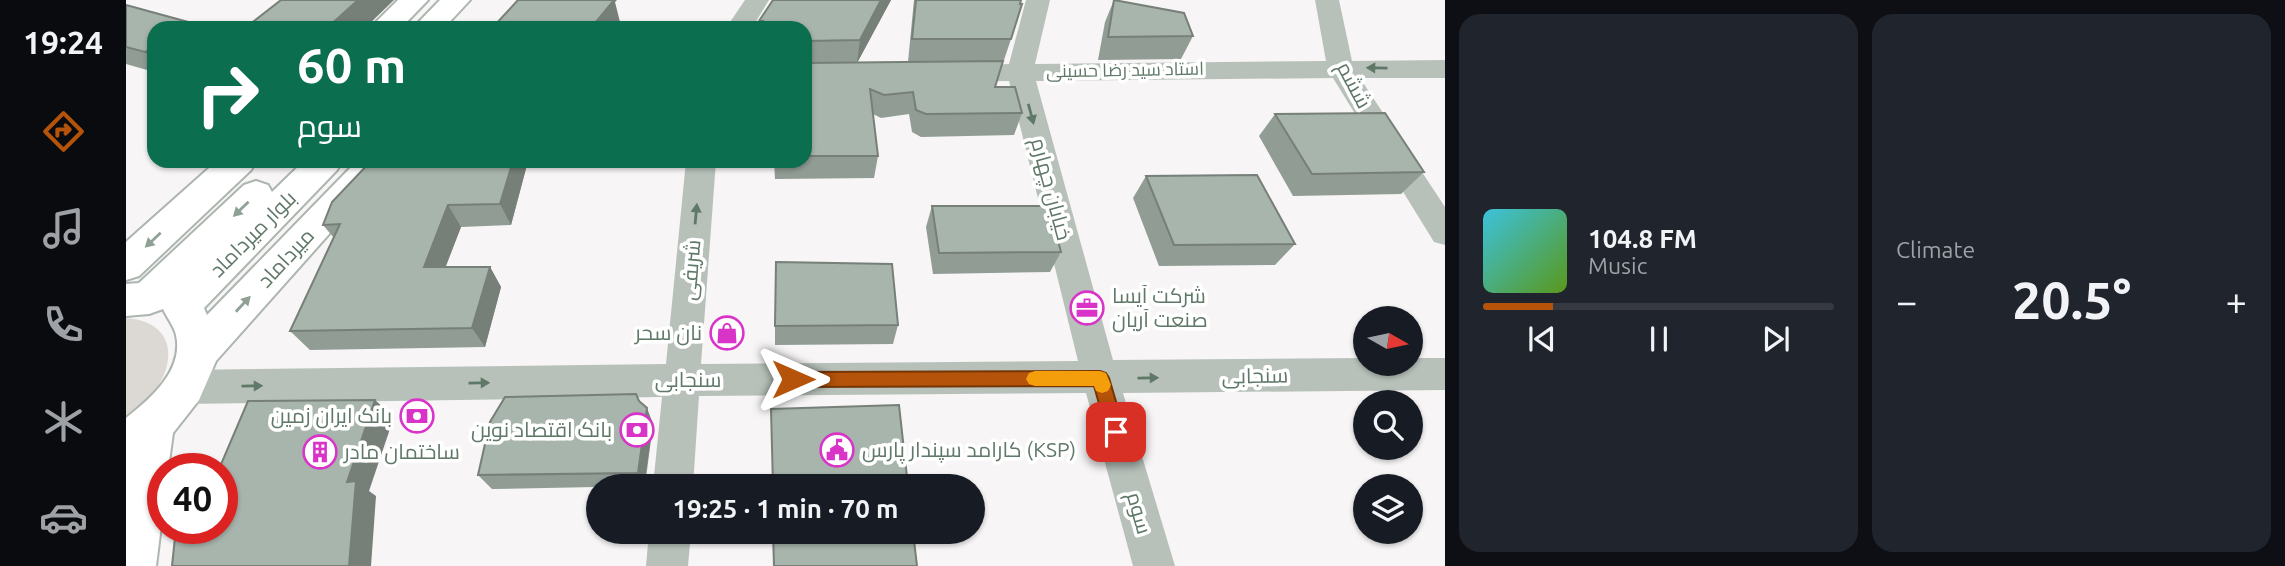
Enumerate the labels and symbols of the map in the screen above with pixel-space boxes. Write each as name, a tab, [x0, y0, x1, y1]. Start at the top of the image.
street label: ششم	[1330, 57, 1377, 113]
street label: استاد سید رضا حسینی	[1046, 58, 1204, 82]
one-way arrow	[1366, 62, 1388, 74]
one-way arrow	[1027, 104, 1037, 125]
street label: خیابان چهارم	[1024, 135, 1077, 243]
street label: بلوار میرداماد	[205, 186, 301, 282]
one-way arrow	[233, 200, 250, 216]
one-way arrow	[691, 203, 702, 225]
street label: میرداماد	[252, 223, 320, 293]
one-way arrow	[145, 232, 162, 248]
street label: شریفی	[675, 239, 707, 301]
place label: شرکت آیسا صنعت آریان	[1112, 283, 1208, 333]
office icon: شرکت آیسا صنعت آریان	[1068, 289, 1106, 327]
one-way arrow	[234, 296, 250, 313]
north arrow	[1353, 306, 1423, 376]
shop icon: نان سحر	[708, 314, 746, 352]
place label: نان سحر	[634, 320, 702, 346]
position arrow	[756, 342, 830, 416]
street label: سنجابی	[1221, 362, 1289, 390]
street label: سنجابی	[655, 367, 721, 393]
one-way arrow	[1137, 372, 1159, 384]
one-way arrow	[468, 377, 490, 389]
one-way arrow	[241, 380, 263, 392]
bank icon: بانک ایران زمین	[398, 397, 436, 435]
pin	[1086, 402, 1146, 462]
place label: بانک ایران زمین	[271, 403, 392, 429]
bank icon: بانک اقتصاد نوین	[618, 411, 656, 449]
place label: بانک اقتصاد نوین	[471, 417, 612, 443]
public building icon: کارامد سپندار پارس (KSP)	[818, 431, 856, 469]
building icon: ساختمان مادر	[301, 433, 339, 471]
place label: کارامد سپندار پارس (KSP)	[862, 437, 1076, 464]
place label: ساختمان مادر	[343, 439, 460, 465]
speed limit sign: 40	[147, 453, 238, 544]
street label: سوم	[1120, 489, 1157, 537]

